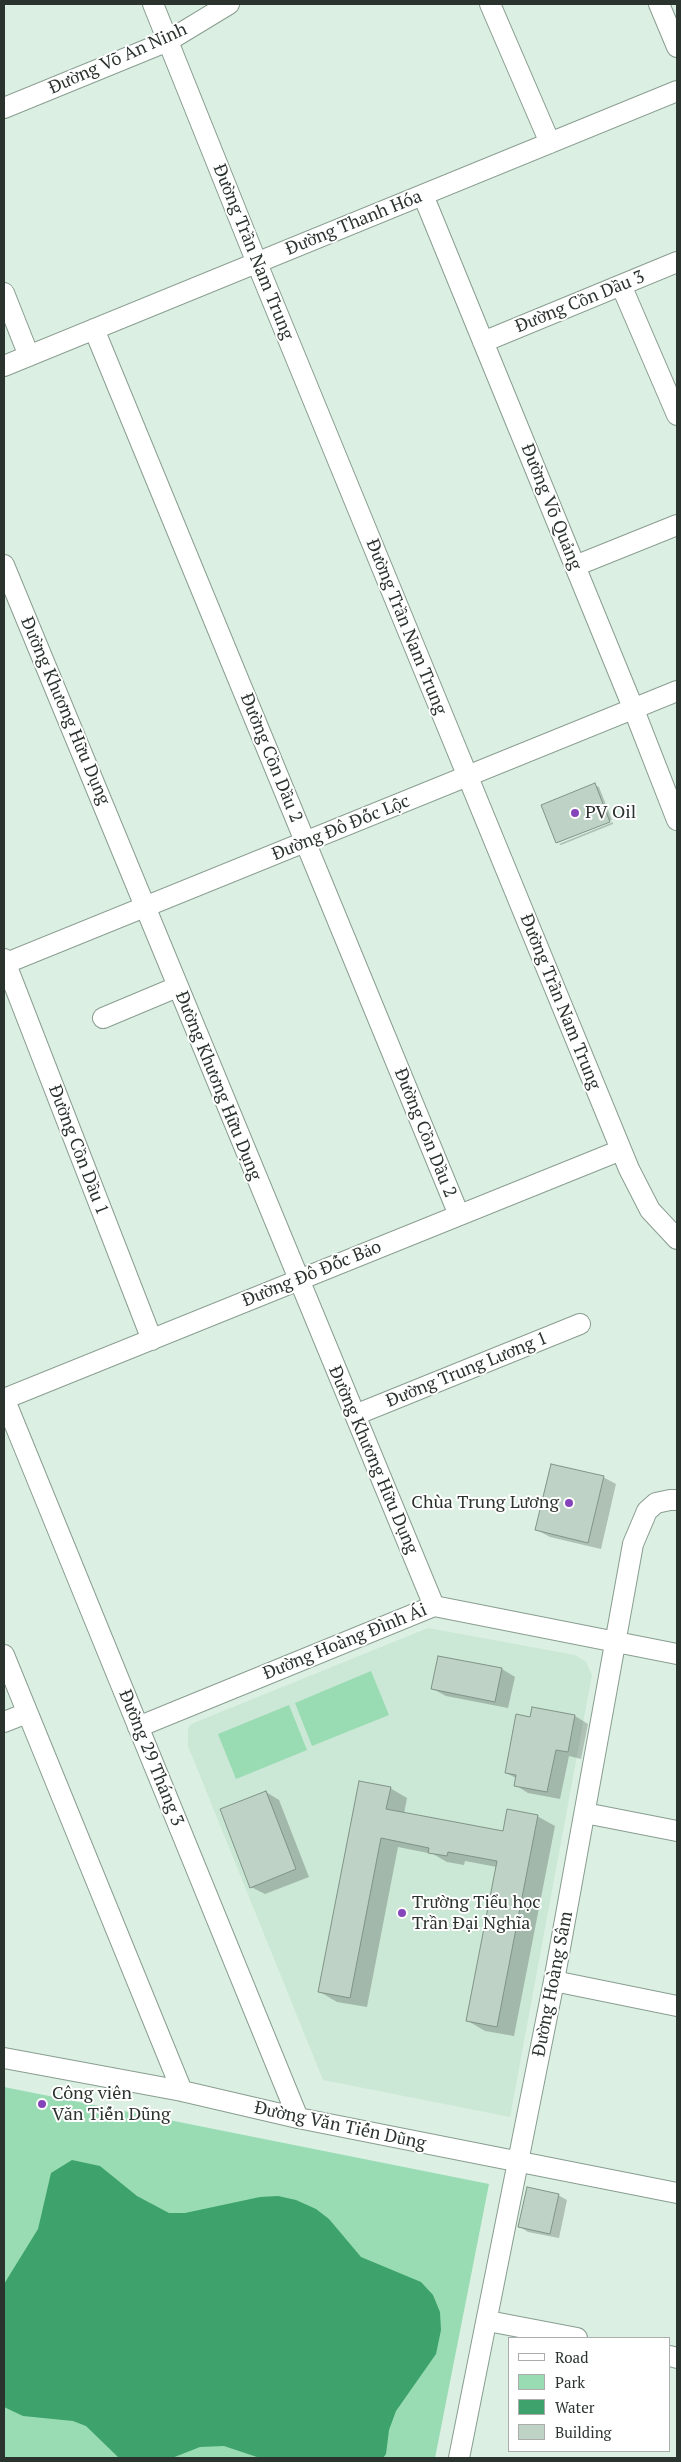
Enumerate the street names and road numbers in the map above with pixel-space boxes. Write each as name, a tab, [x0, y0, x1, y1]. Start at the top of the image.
street label: Đường Võ An Ninh	[45, 19, 191, 99]
street label: Đường Trần Nam Trung	[208, 161, 298, 343]
street label: Đường Thanh Hóa	[283, 186, 425, 260]
street label: Đường Cồn Dầu 3	[512, 266, 648, 338]
street label: Đường Võ Quảng	[516, 441, 586, 573]
street label: Đường Trần Nam Trung	[361, 536, 451, 718]
street label: Đường Khương Hữu Dụng	[16, 614, 114, 808]
street label: Đường Cồn Dầu 2	[235, 690, 307, 826]
street label: Đường Đô Đốc Lộc	[269, 791, 413, 865]
street label: Đường Trần Nam Trung	[515, 911, 605, 1093]
street label: Đường Khương Hữu Dụng	[170, 988, 266, 1184]
street label: Đường Cồn Dầu 2	[389, 1065, 461, 1201]
street label: Đường Cồn Dầu 1	[43, 1082, 113, 1218]
street label: Đường Đô Đốc Bảo	[239, 1236, 385, 1312]
street label: Đường Trung Lương 1	[383, 1328, 551, 1412]
street label: Đường Khương Hữu Dụng	[324, 1363, 422, 1557]
street label: Đường Hoàng Đình Ái	[260, 1599, 430, 1685]
street label: Đường 29 Tháng 3	[114, 1687, 188, 1829]
street label: Đường Hoàng Sâm	[528, 1910, 578, 2058]
street label: Đường Văn Tiến Dũng	[252, 2097, 428, 2155]

